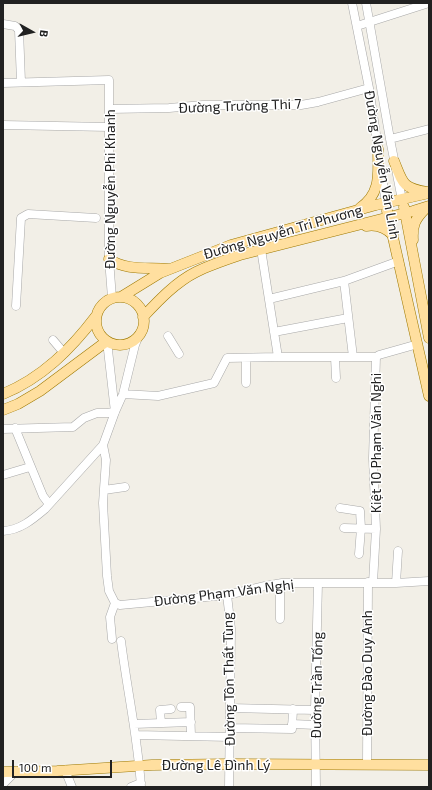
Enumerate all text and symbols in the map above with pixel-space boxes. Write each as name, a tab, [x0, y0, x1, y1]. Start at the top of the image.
north arrow	[12, 12, 52, 52]
text: B	[37, 29, 51, 38]
street label: Đường Nguyễn Văn Linh	[361, 89, 403, 241]
street label: Đường Trường Thi 7	[178, 95, 302, 117]
street label: Đường Nguyễn Phi Khanh	[102, 109, 118, 269]
street label: Đường Nguyễn Tri Phương	[202, 201, 364, 263]
street label: Kiệt 10 Phạm Văn Nghi	[368, 373, 384, 513]
street label: Đường Phạm Văn Nghị	[153, 576, 295, 610]
street label: Đường Đào Duy Anh	[359, 610, 375, 736]
street label: Đường Tôn Thất Tùng	[219, 612, 239, 746]
street label: Đường Trần Tống	[308, 631, 326, 739]
scale bar	[14, 752, 114, 778]
street label: Đường Lê Đình Lý	[162, 757, 270, 773]
text: 100 m	[19, 760, 51, 774]

